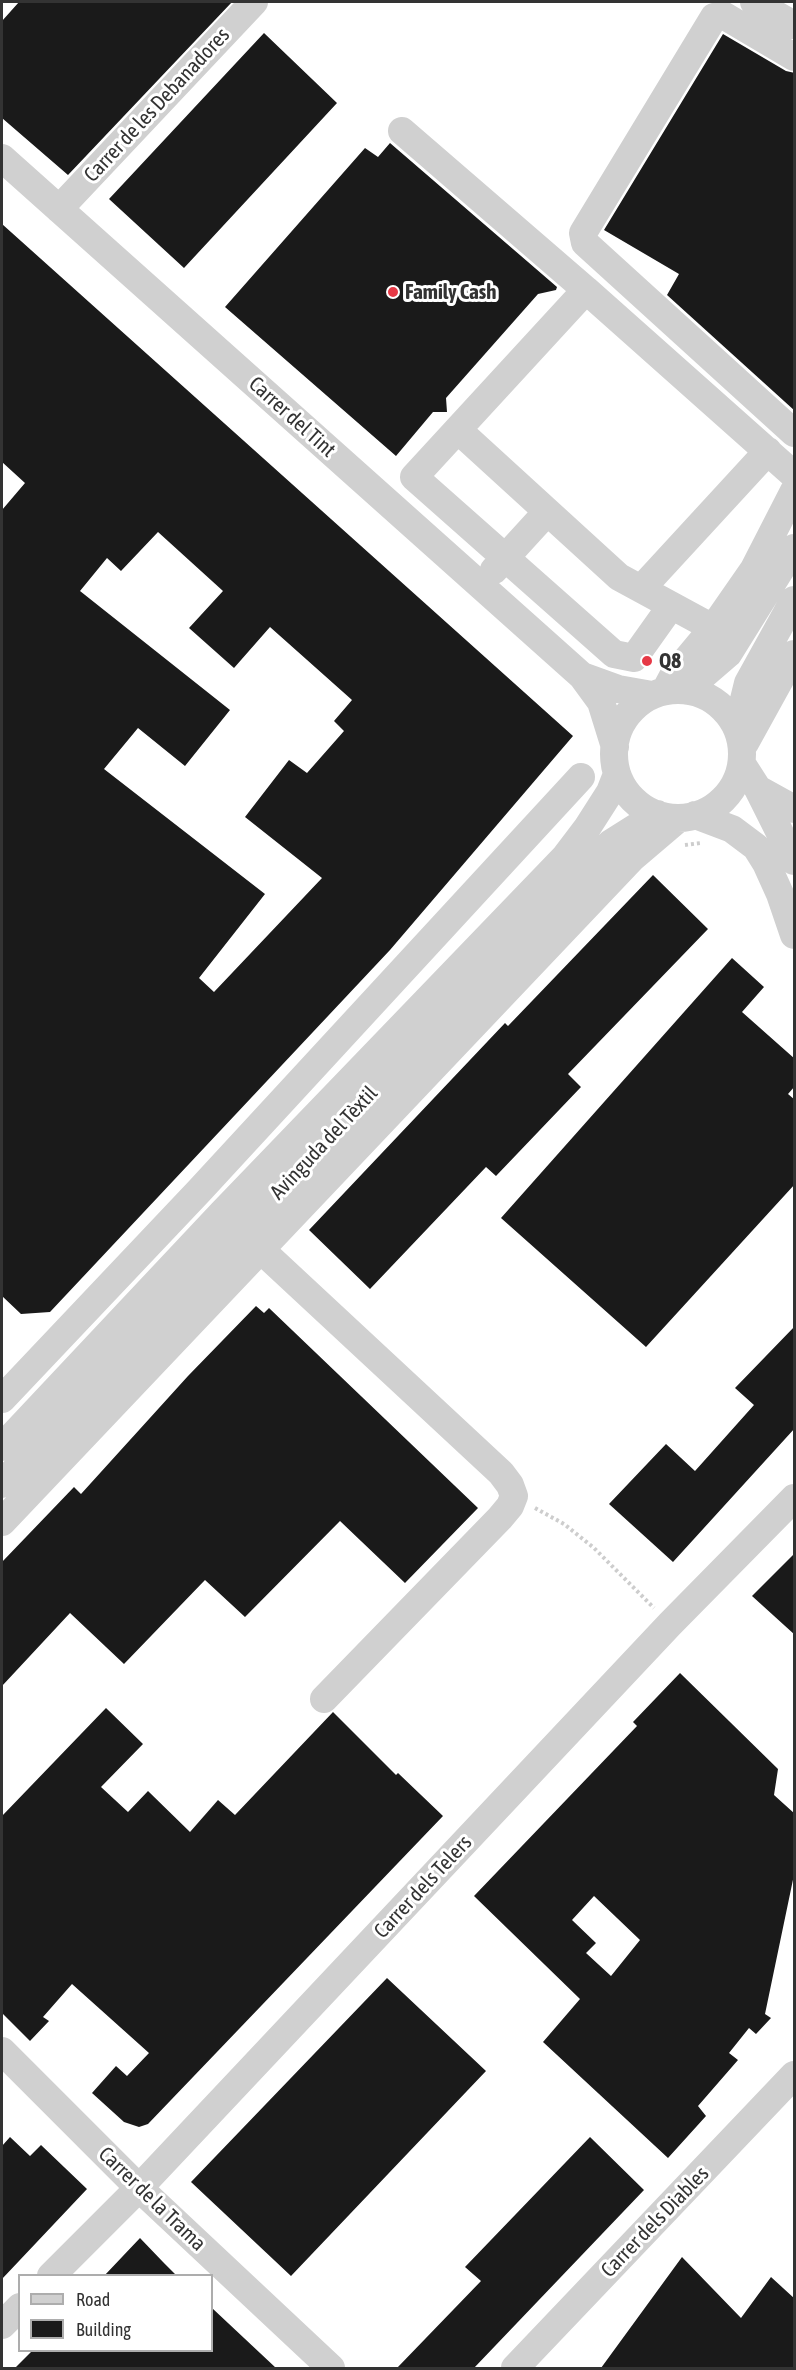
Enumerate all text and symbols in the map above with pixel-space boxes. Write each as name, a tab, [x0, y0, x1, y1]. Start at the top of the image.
street label: Carrer de les Debanadores	[79, 23, 235, 187]
place label: Family Cash	[405, 279, 496, 305]
marker: Family Cash	[386, 285, 400, 299]
street label: Carrer del Tint	[243, 372, 341, 462]
place label: Q8	[659, 648, 681, 674]
marker: Q8	[640, 654, 654, 668]
street label: Avinguda del Tèxtil	[265, 1081, 383, 1205]
street label: Carrer dels Telers	[369, 1830, 477, 1944]
street label: Carrer de la Trama	[93, 2142, 211, 2256]
street label: Carrer dels Diables	[596, 2161, 714, 2283]
legend	[18, 2274, 213, 2352]
text: Road	[76, 2289, 110, 2310]
text: Building	[76, 2319, 131, 2340]

